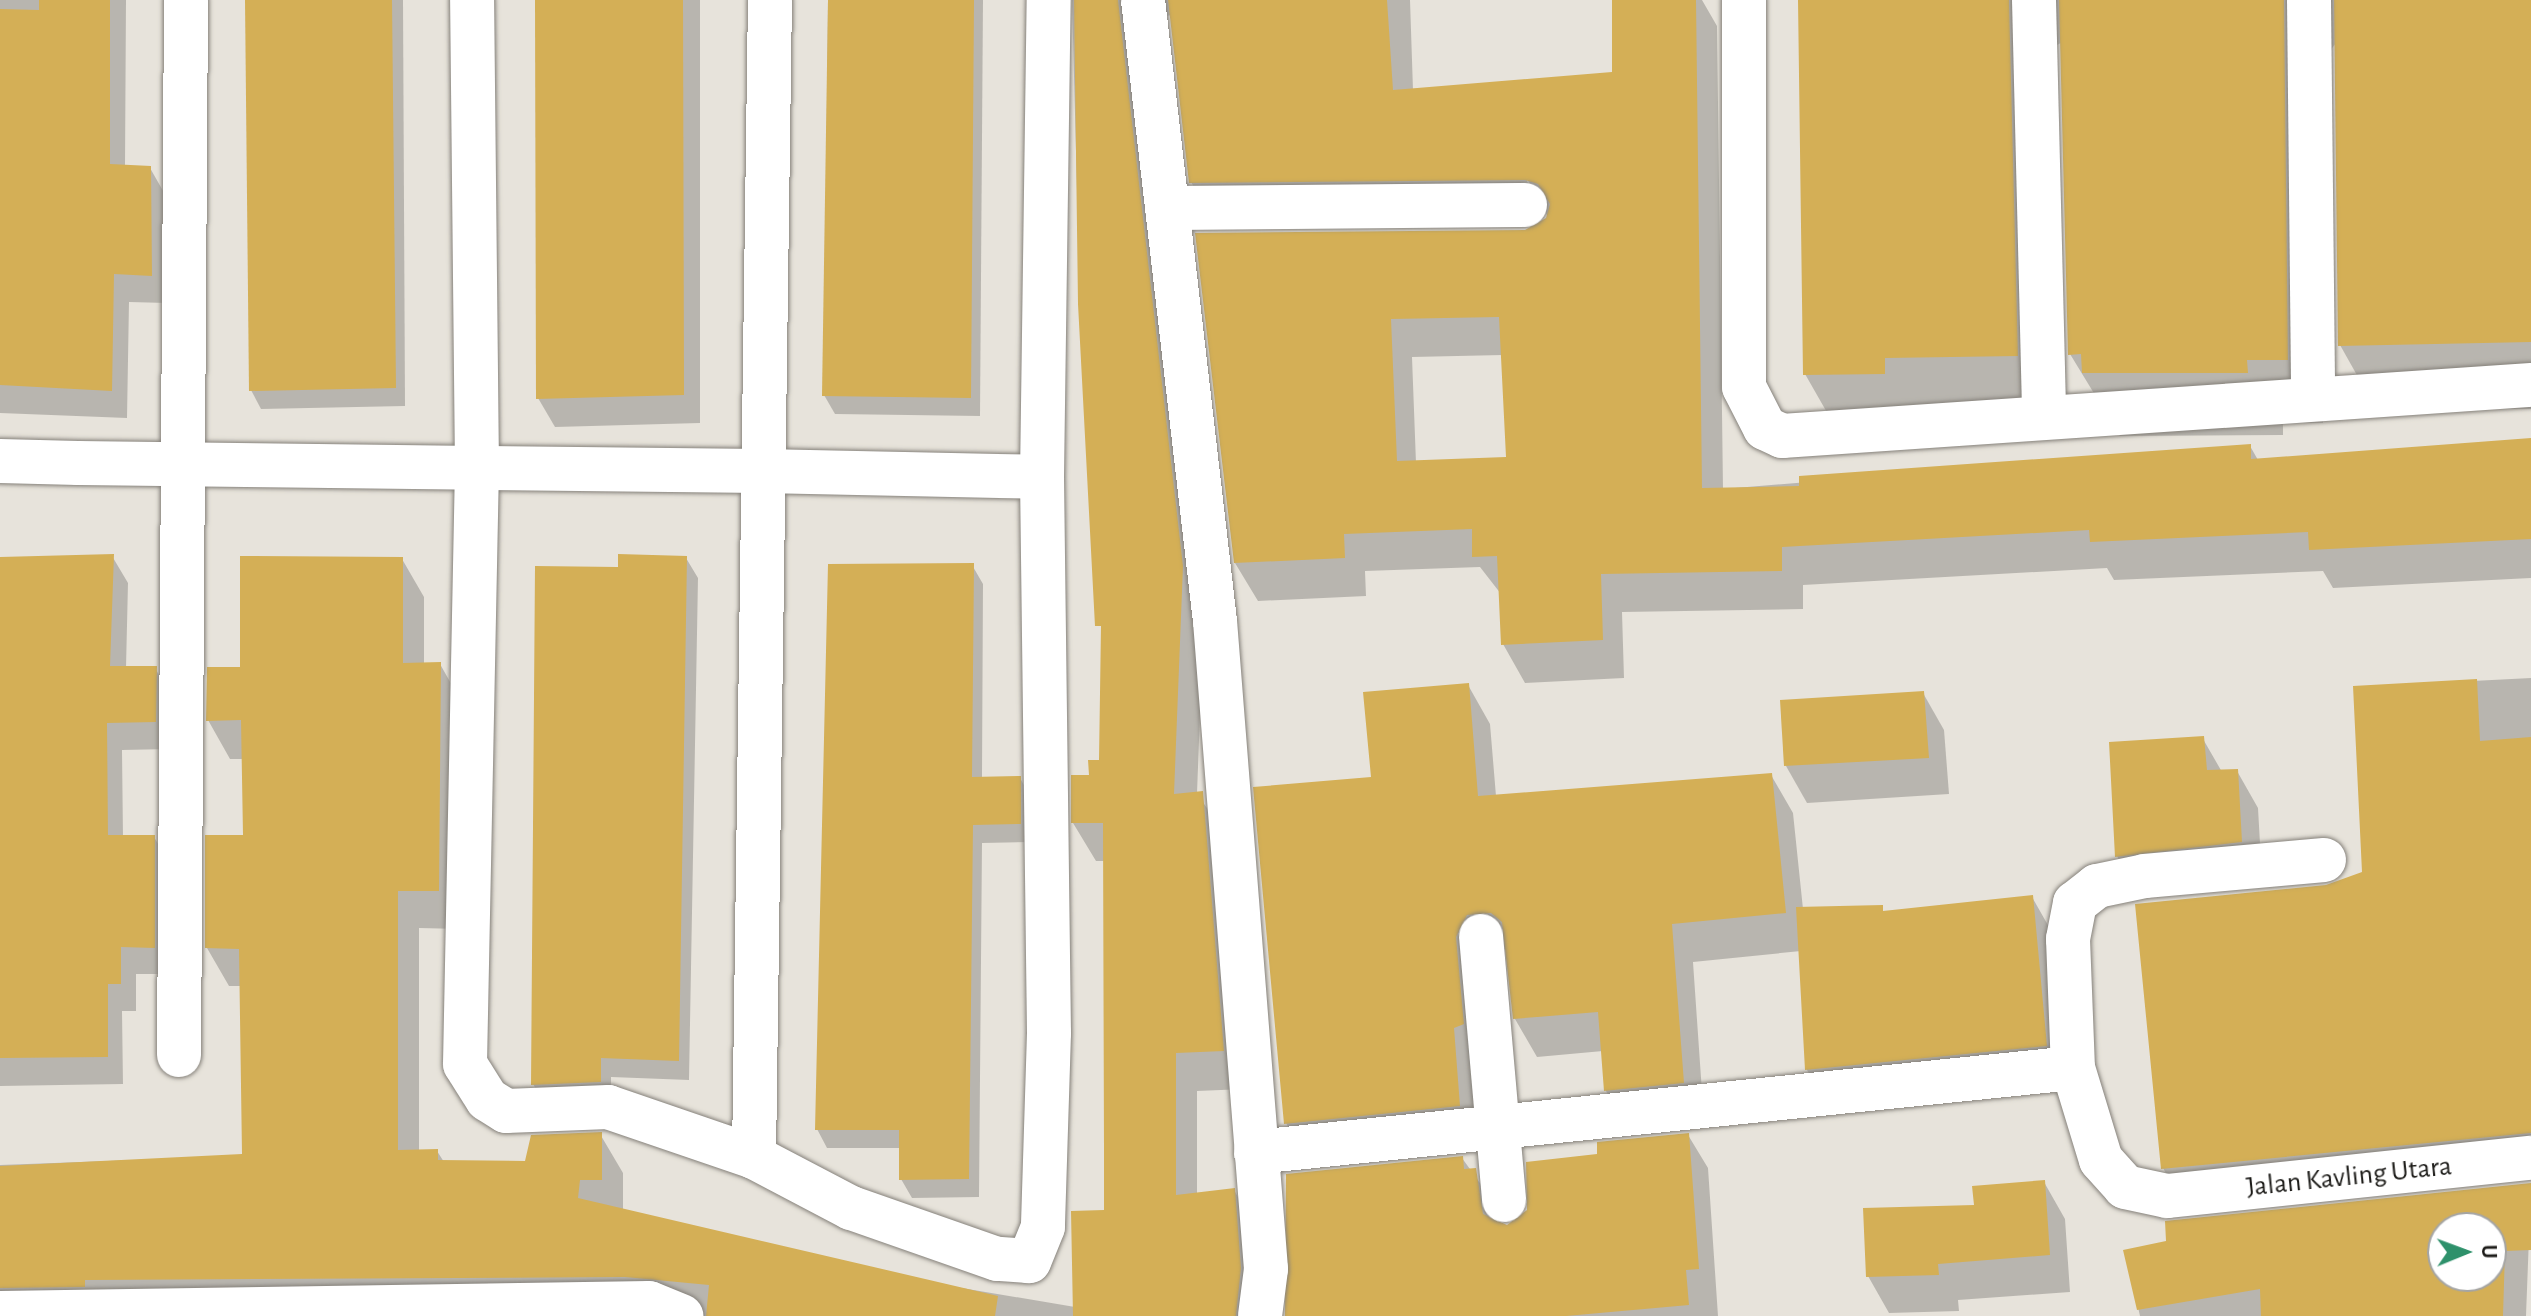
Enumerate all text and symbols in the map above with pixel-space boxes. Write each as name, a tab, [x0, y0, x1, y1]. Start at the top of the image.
street label: Jalan Kavling Utara	[2245, 1150, 2453, 1204]
north arrow	[2427, 1212, 2507, 1292]
text: U	[2478, 1244, 2500, 1259]

